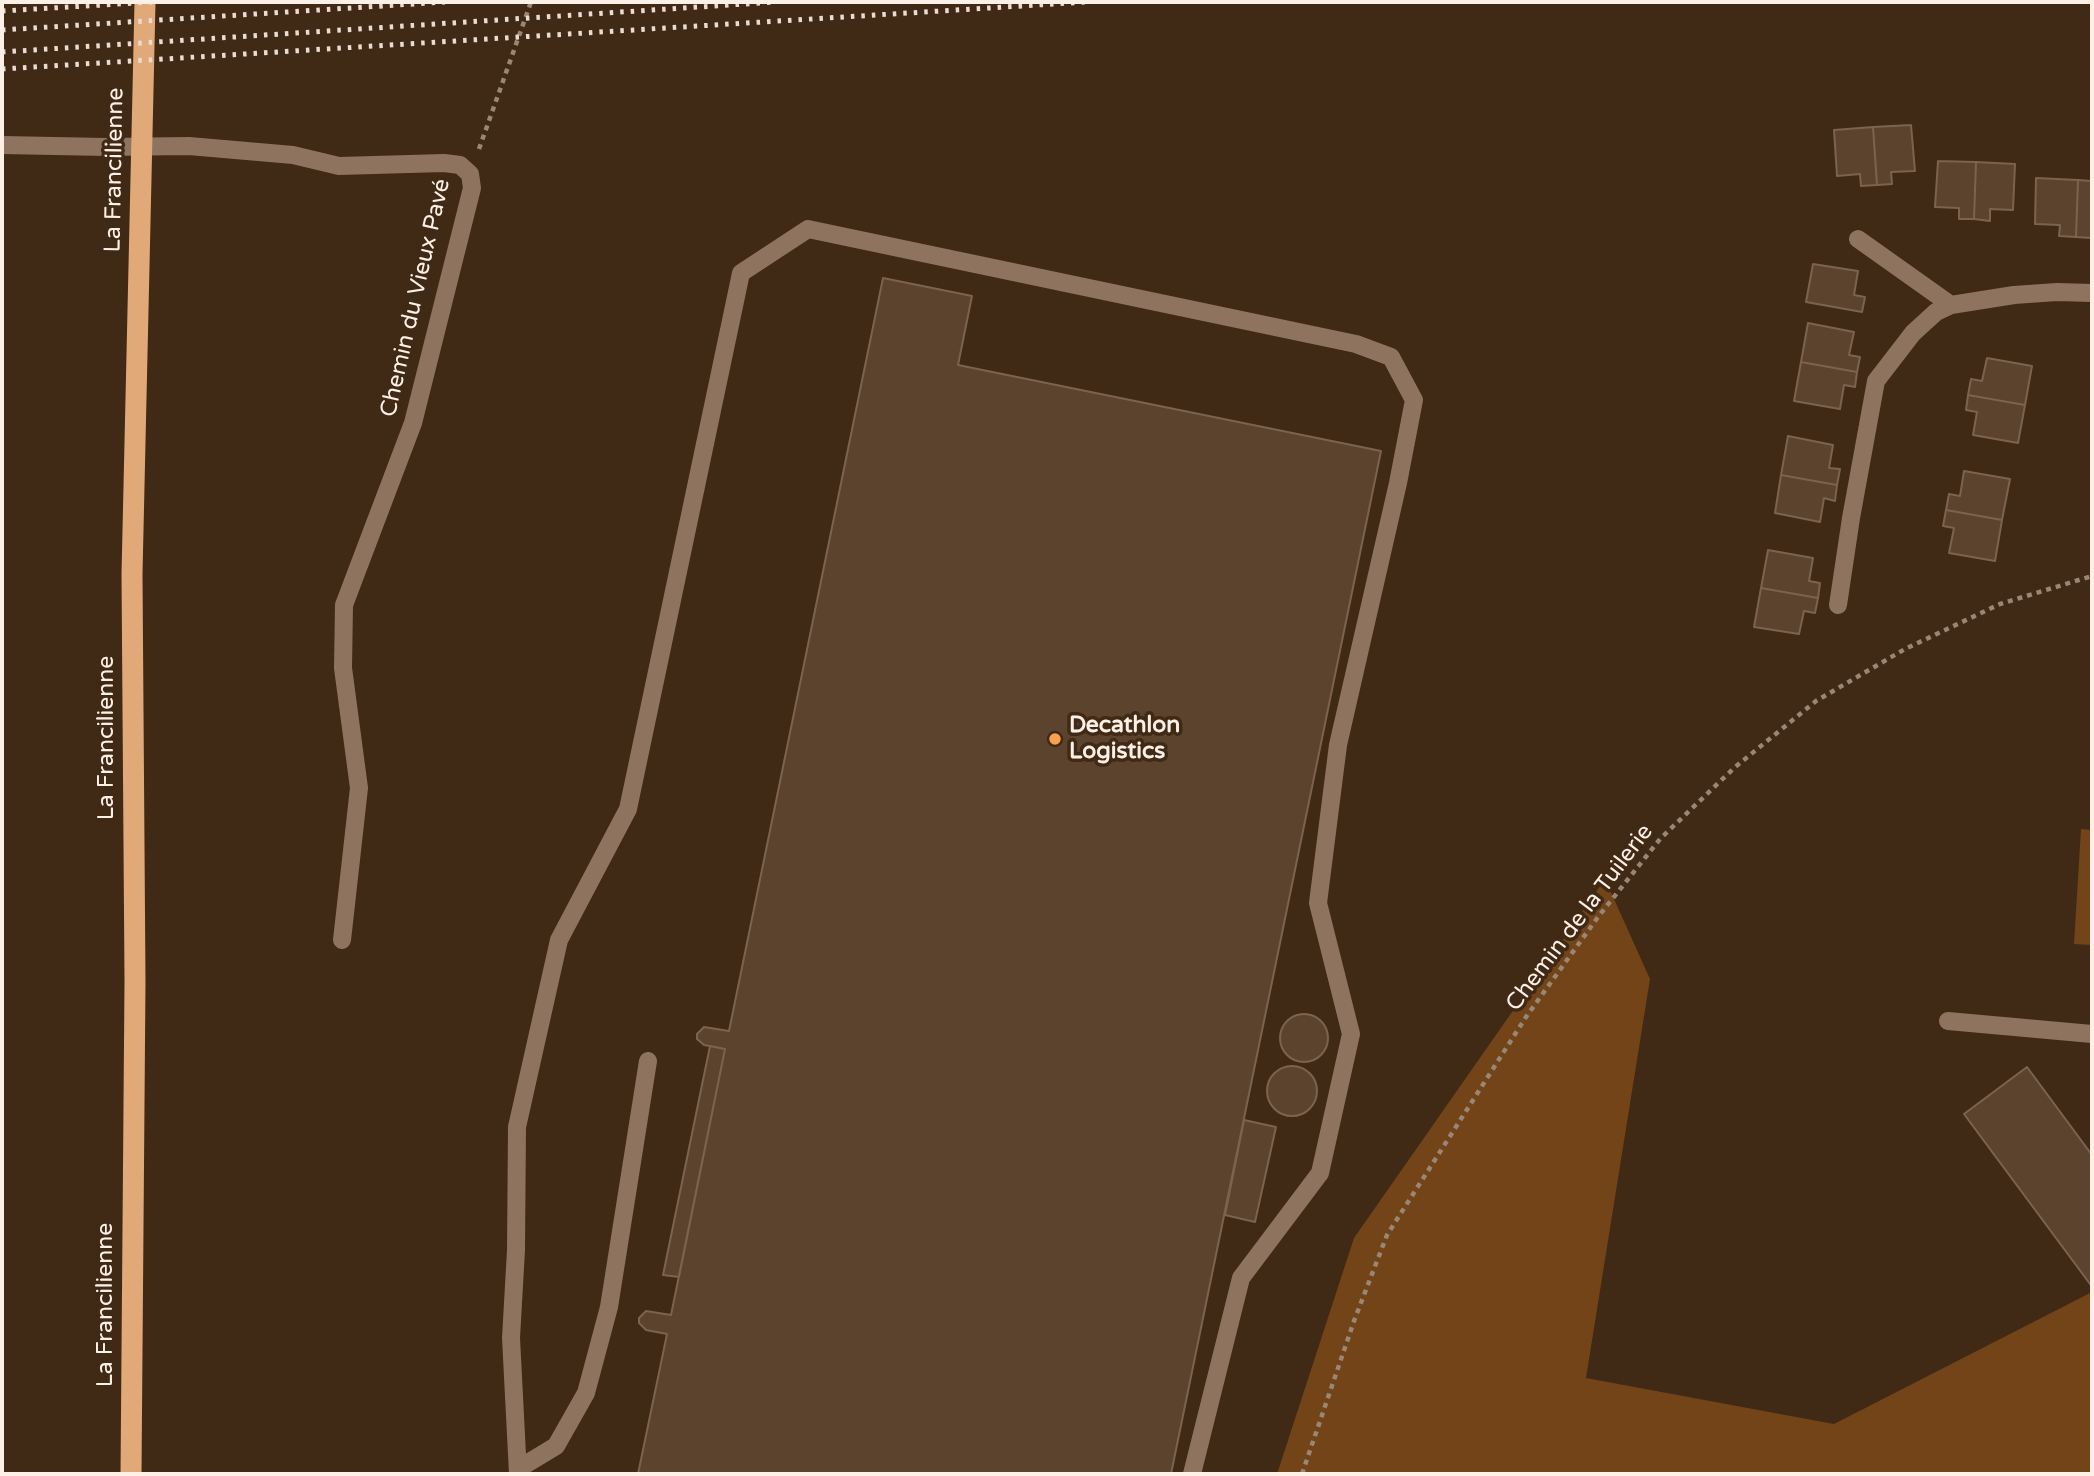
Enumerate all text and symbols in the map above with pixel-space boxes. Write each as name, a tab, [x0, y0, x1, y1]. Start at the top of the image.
street label: La Francilienne	[100, 87, 130, 253]
street label: Chemin du Vieux Pavé	[375, 176, 457, 420]
street label: La Francilienne	[93, 656, 121, 820]
place label: Decathlon Logistics	[1069, 712, 1180, 766]
marker: Decathlon Logistics	[1047, 731, 1063, 747]
street label: Chemin de la Tuilerie	[1501, 819, 1659, 1017]
street label: La Francilienne	[92, 1223, 120, 1387]

